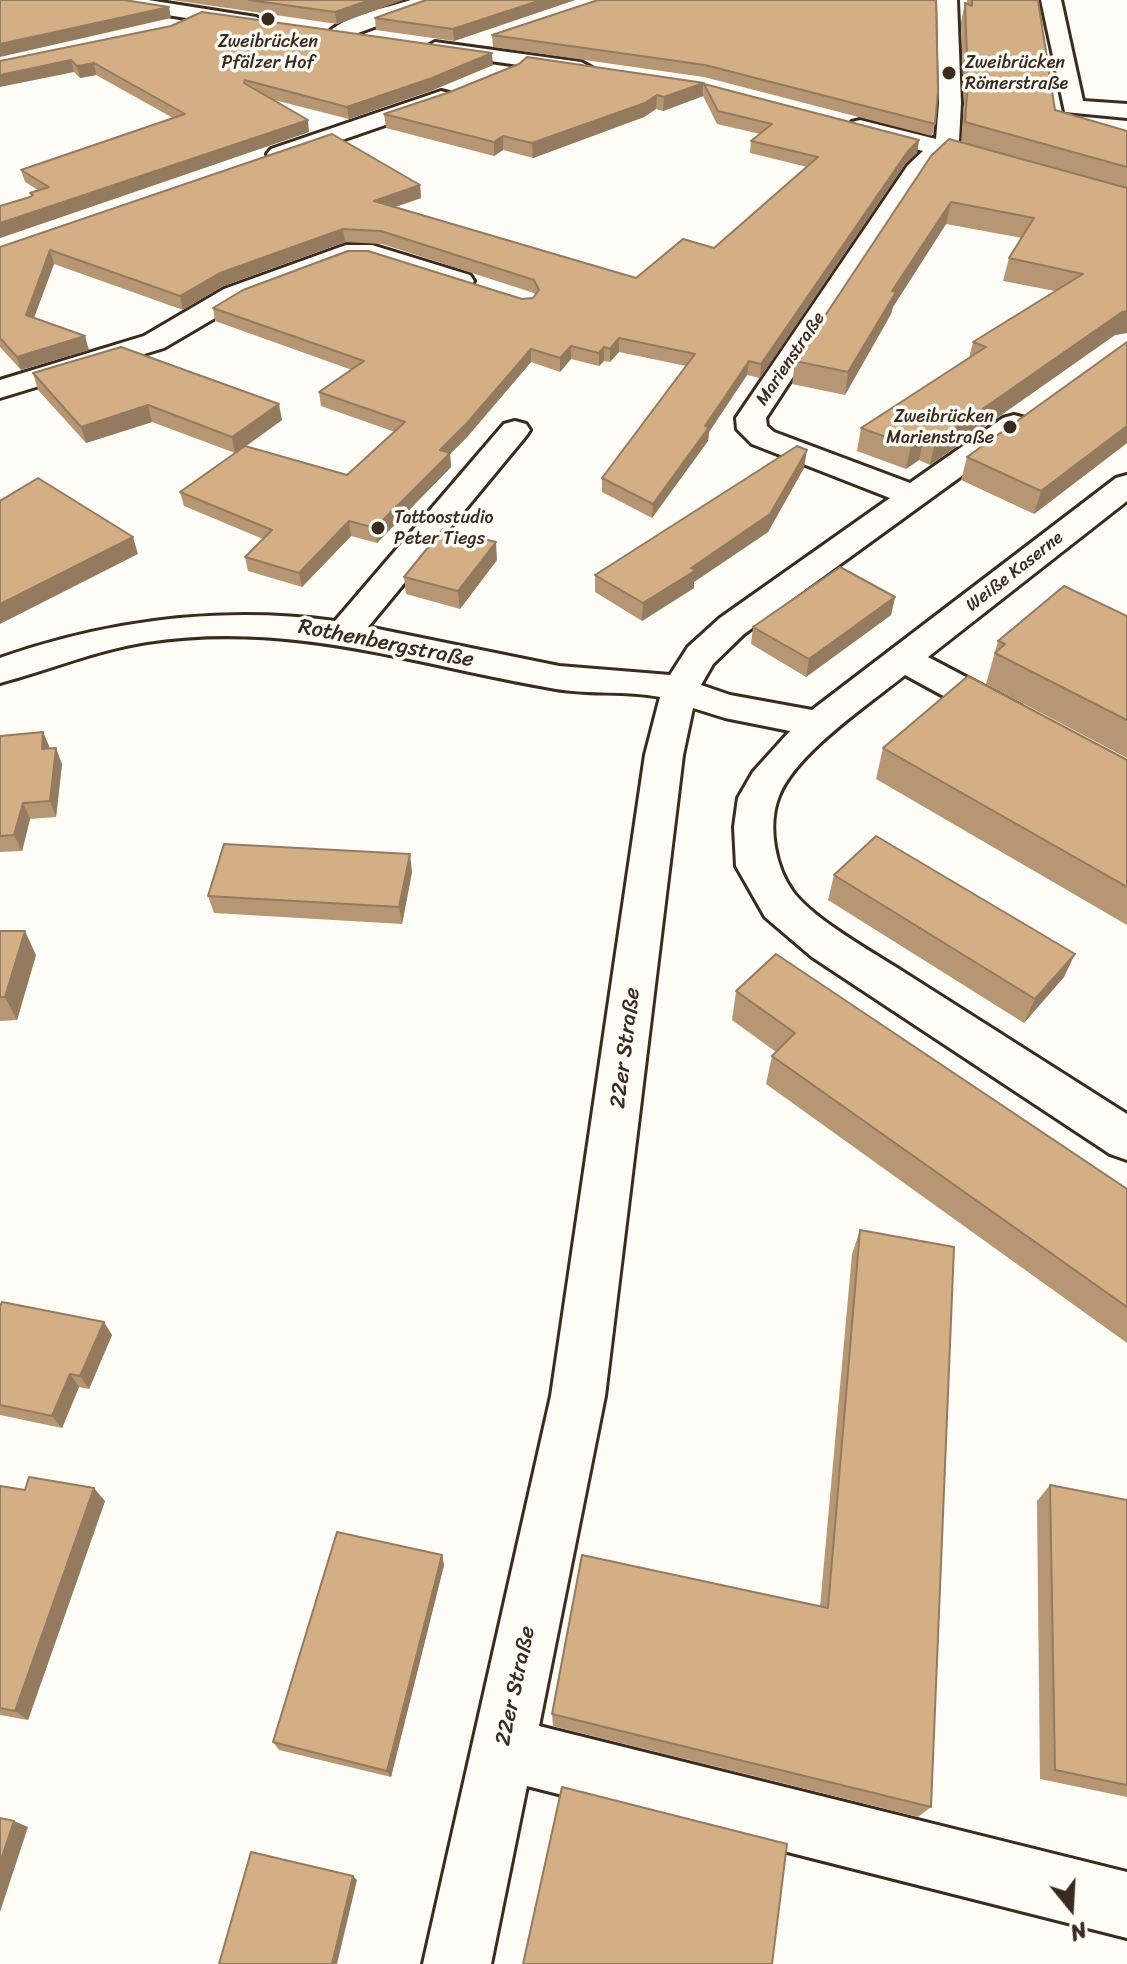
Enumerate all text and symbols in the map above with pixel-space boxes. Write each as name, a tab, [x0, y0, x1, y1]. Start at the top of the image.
marker: Zweibrücken Pfälzer Hof	[259, 10, 277, 28]
place label: Zweibrücken Pfälzer Hof	[218, 31, 318, 74]
place label: Zweibrücken Römerstraße	[965, 52, 1068, 94]
marker: Zweibrücken Römerstraße	[940, 64, 958, 82]
street label: Marienstraße	[752, 308, 830, 410]
place label: Zweibrücken Marienstraße	[886, 406, 994, 448]
marker: Zweibrücken Marienstraße	[1001, 418, 1019, 436]
place label: Tattoostudio Peter Tiegs	[394, 507, 494, 550]
marker: Tattoostudio Peter Tiegs	[369, 519, 387, 537]
street label: Weiße Kaserne	[962, 527, 1068, 617]
street label: Rothenbergstraße	[296, 614, 476, 674]
street label: 22er Straße	[605, 986, 647, 1110]
street label: 22er Straße	[490, 1624, 542, 1748]
north arrow	[1031, 1868, 1111, 1948]
text: N	[1065, 1910, 1092, 1952]

